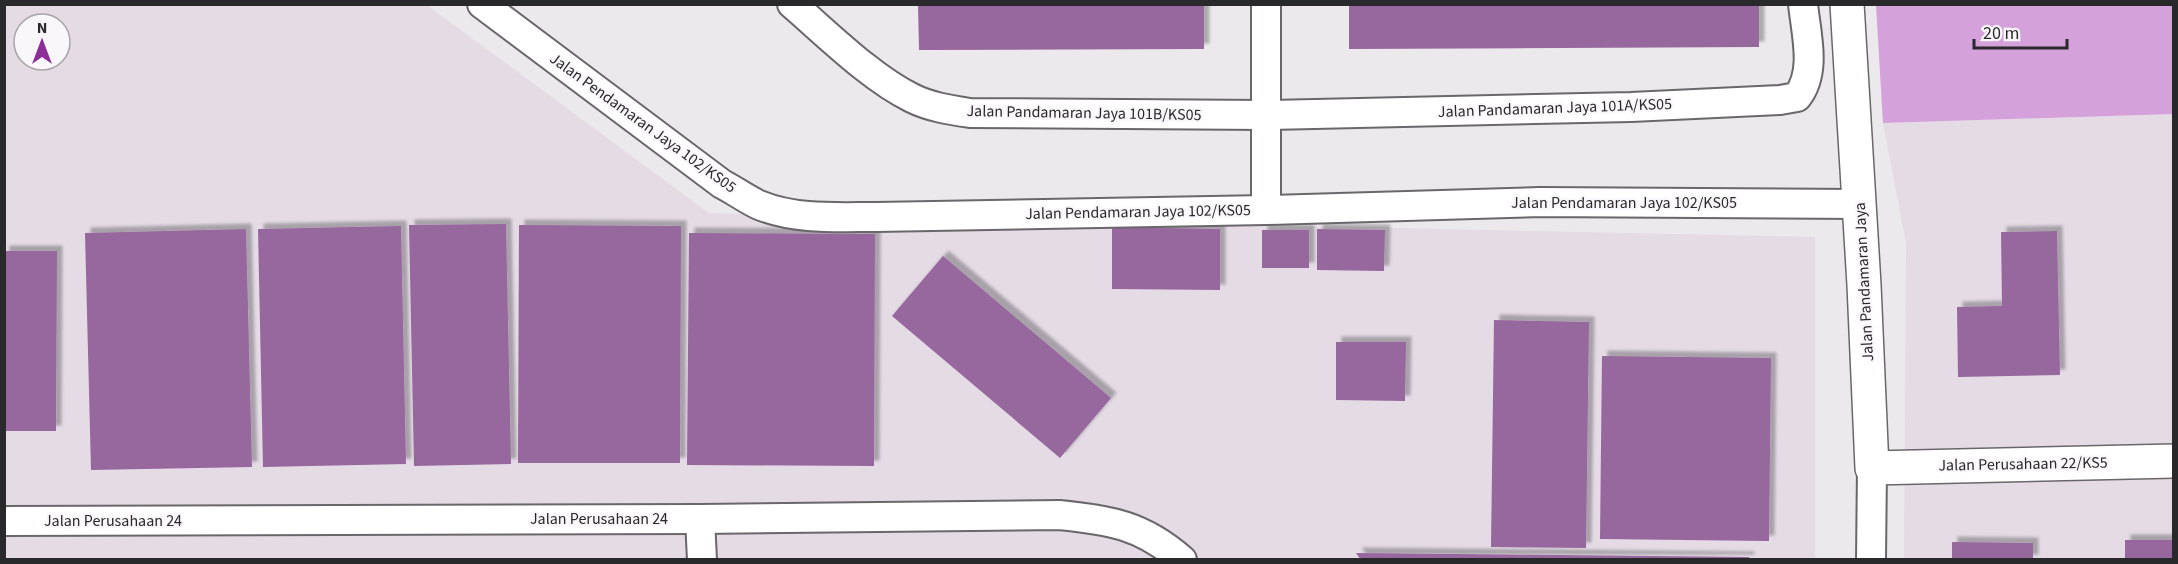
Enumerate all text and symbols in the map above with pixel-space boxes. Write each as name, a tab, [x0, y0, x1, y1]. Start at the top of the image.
north arrow	[12, 12, 72, 72]
scale bar	[1974, 12, 2067, 50]
text: N	[37, 17, 47, 39]
text: 20 m	[1983, 21, 2019, 46]
street label: Jalan Pendamaran Jaya 102/KS05	[545, 48, 741, 198]
street label: Jalan Pandamaran Jaya 101A/KS05	[1438, 93, 1673, 123]
street label: Jalan Pandamaran Jaya 101B/KS05	[966, 100, 1202, 126]
street label: Jalan Pendamaran Jaya 102/KS05	[1511, 192, 1737, 214]
street label: Jalan Pendamaran Jaya 102/KS05	[1025, 199, 1251, 225]
street label: Jalan Pandamaran Jaya	[1849, 202, 1879, 362]
street label: Jalan Perusahaan 22/KS5	[1938, 452, 2108, 476]
street label: Jalan Perusahaan 24	[530, 508, 668, 530]
street label: Jalan Perusahaan 24	[44, 510, 182, 532]

